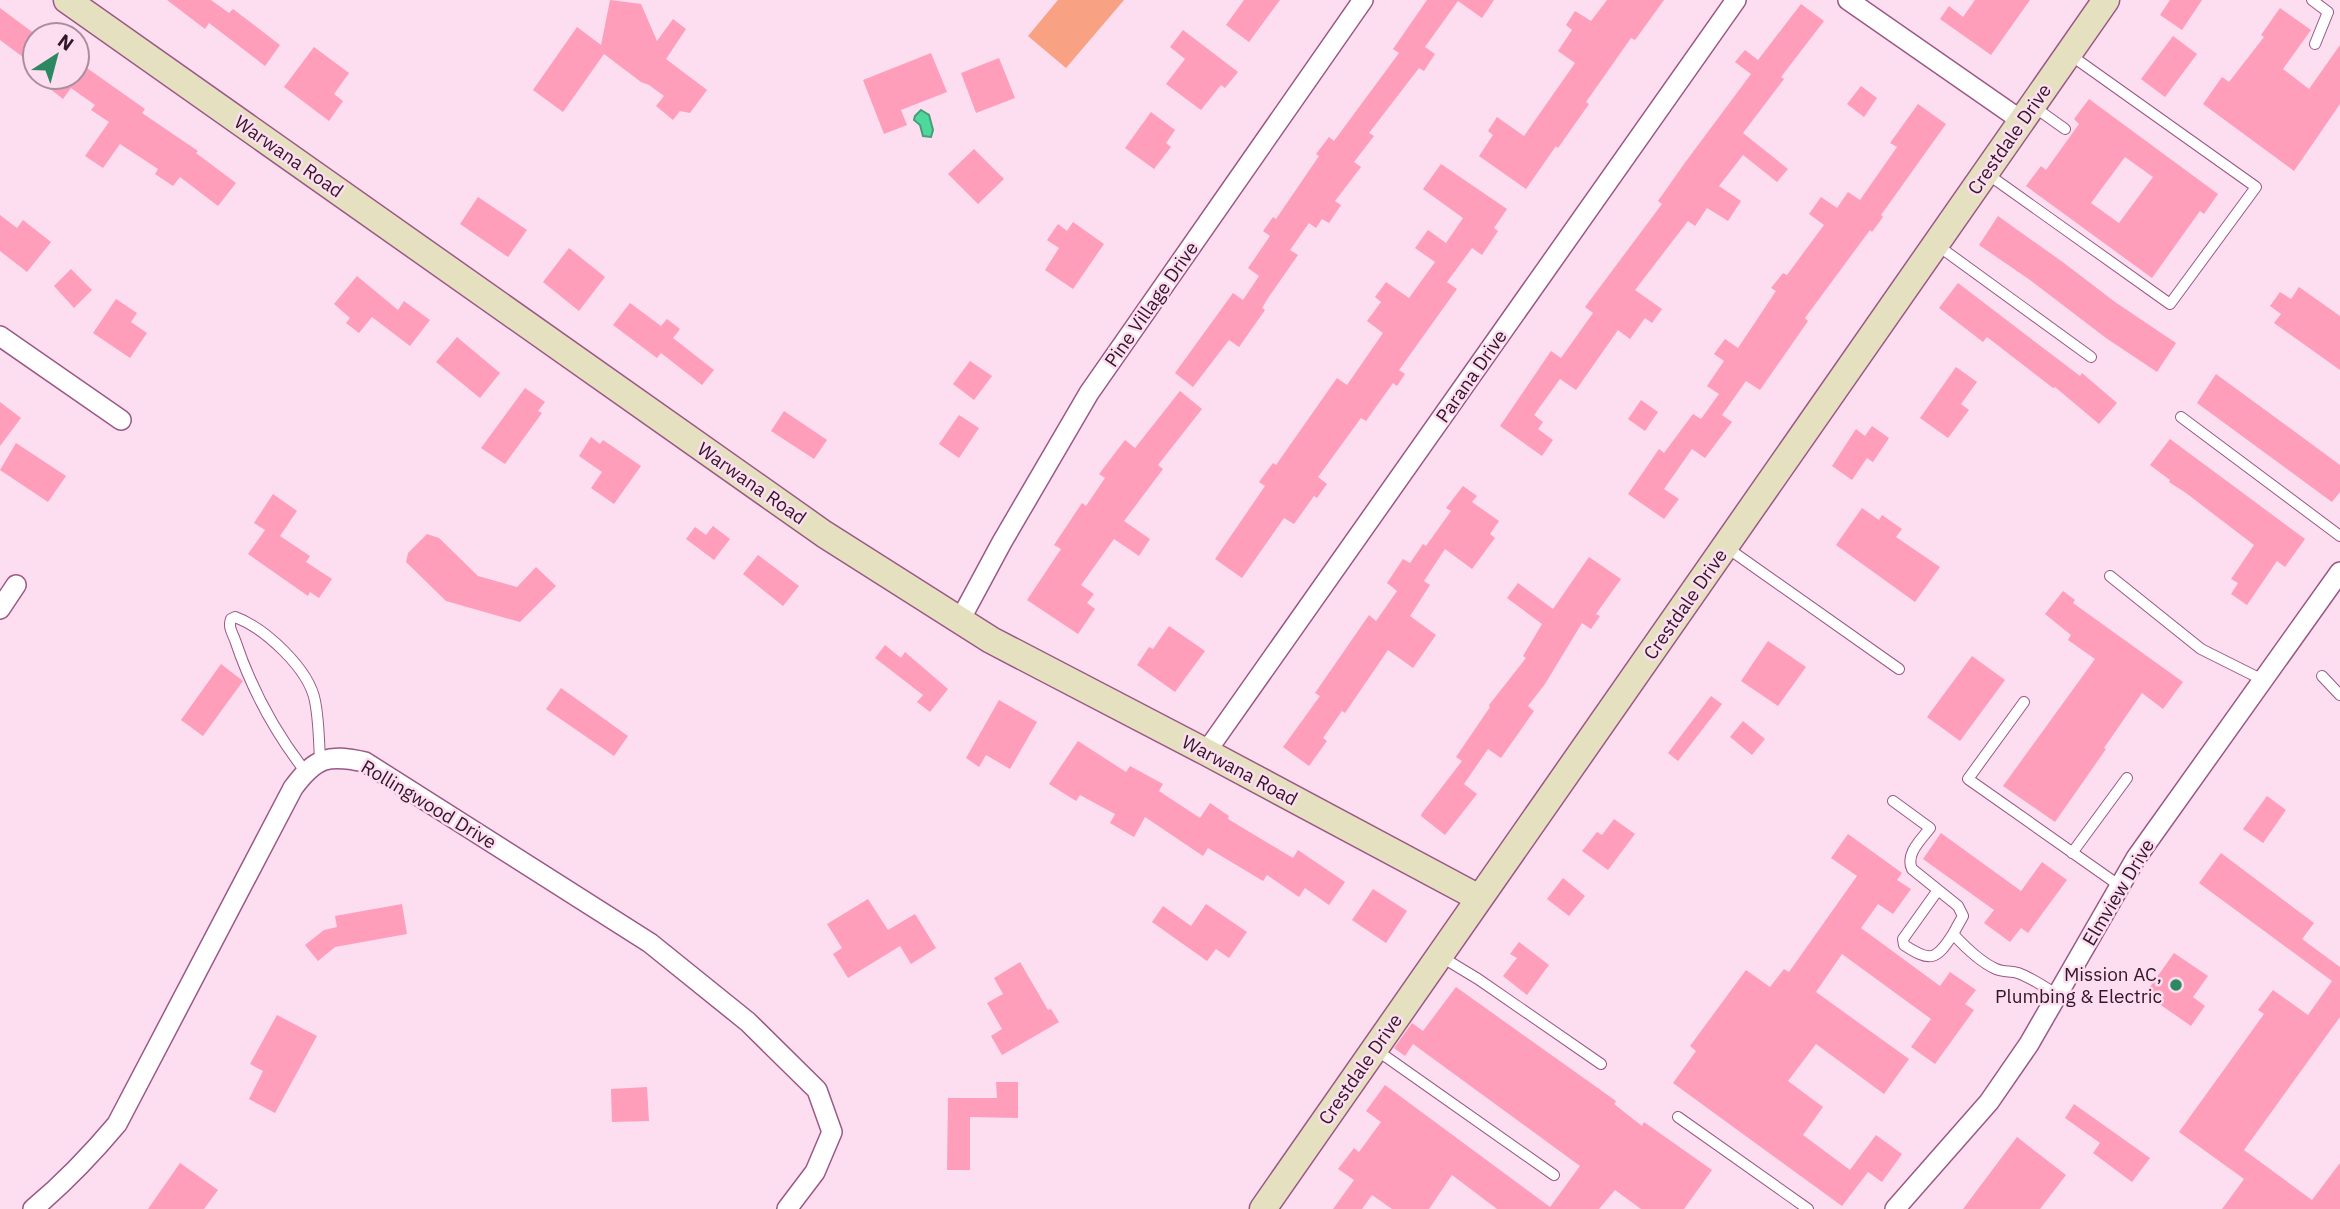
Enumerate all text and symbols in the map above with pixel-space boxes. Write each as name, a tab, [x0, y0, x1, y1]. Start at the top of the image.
north arrow	[21, 21, 91, 91]
text: N	[53, 28, 79, 56]
street label: Crestdale Drive	[1962, 79, 2056, 199]
street label: Warwana Road	[230, 110, 348, 202]
street label: Pine Village Drive	[1099, 237, 1203, 371]
street label: Parana Drive	[1430, 325, 1512, 427]
street label: Warwana Road	[693, 437, 811, 529]
street label: Crestdale Drive	[1638, 544, 1732, 664]
street label: Warwana Road	[1178, 729, 1302, 811]
street label: Rollingwood Drive	[357, 754, 501, 854]
street label: Elmview Drive	[2077, 834, 2159, 950]
place label: Mission AC, Plumbing & Electric	[1995, 962, 2162, 1008]
marker: Mission AC, Plumbing & Electric	[2168, 977, 2184, 993]
street label: Crestdale Drive	[1313, 1009, 1407, 1129]

